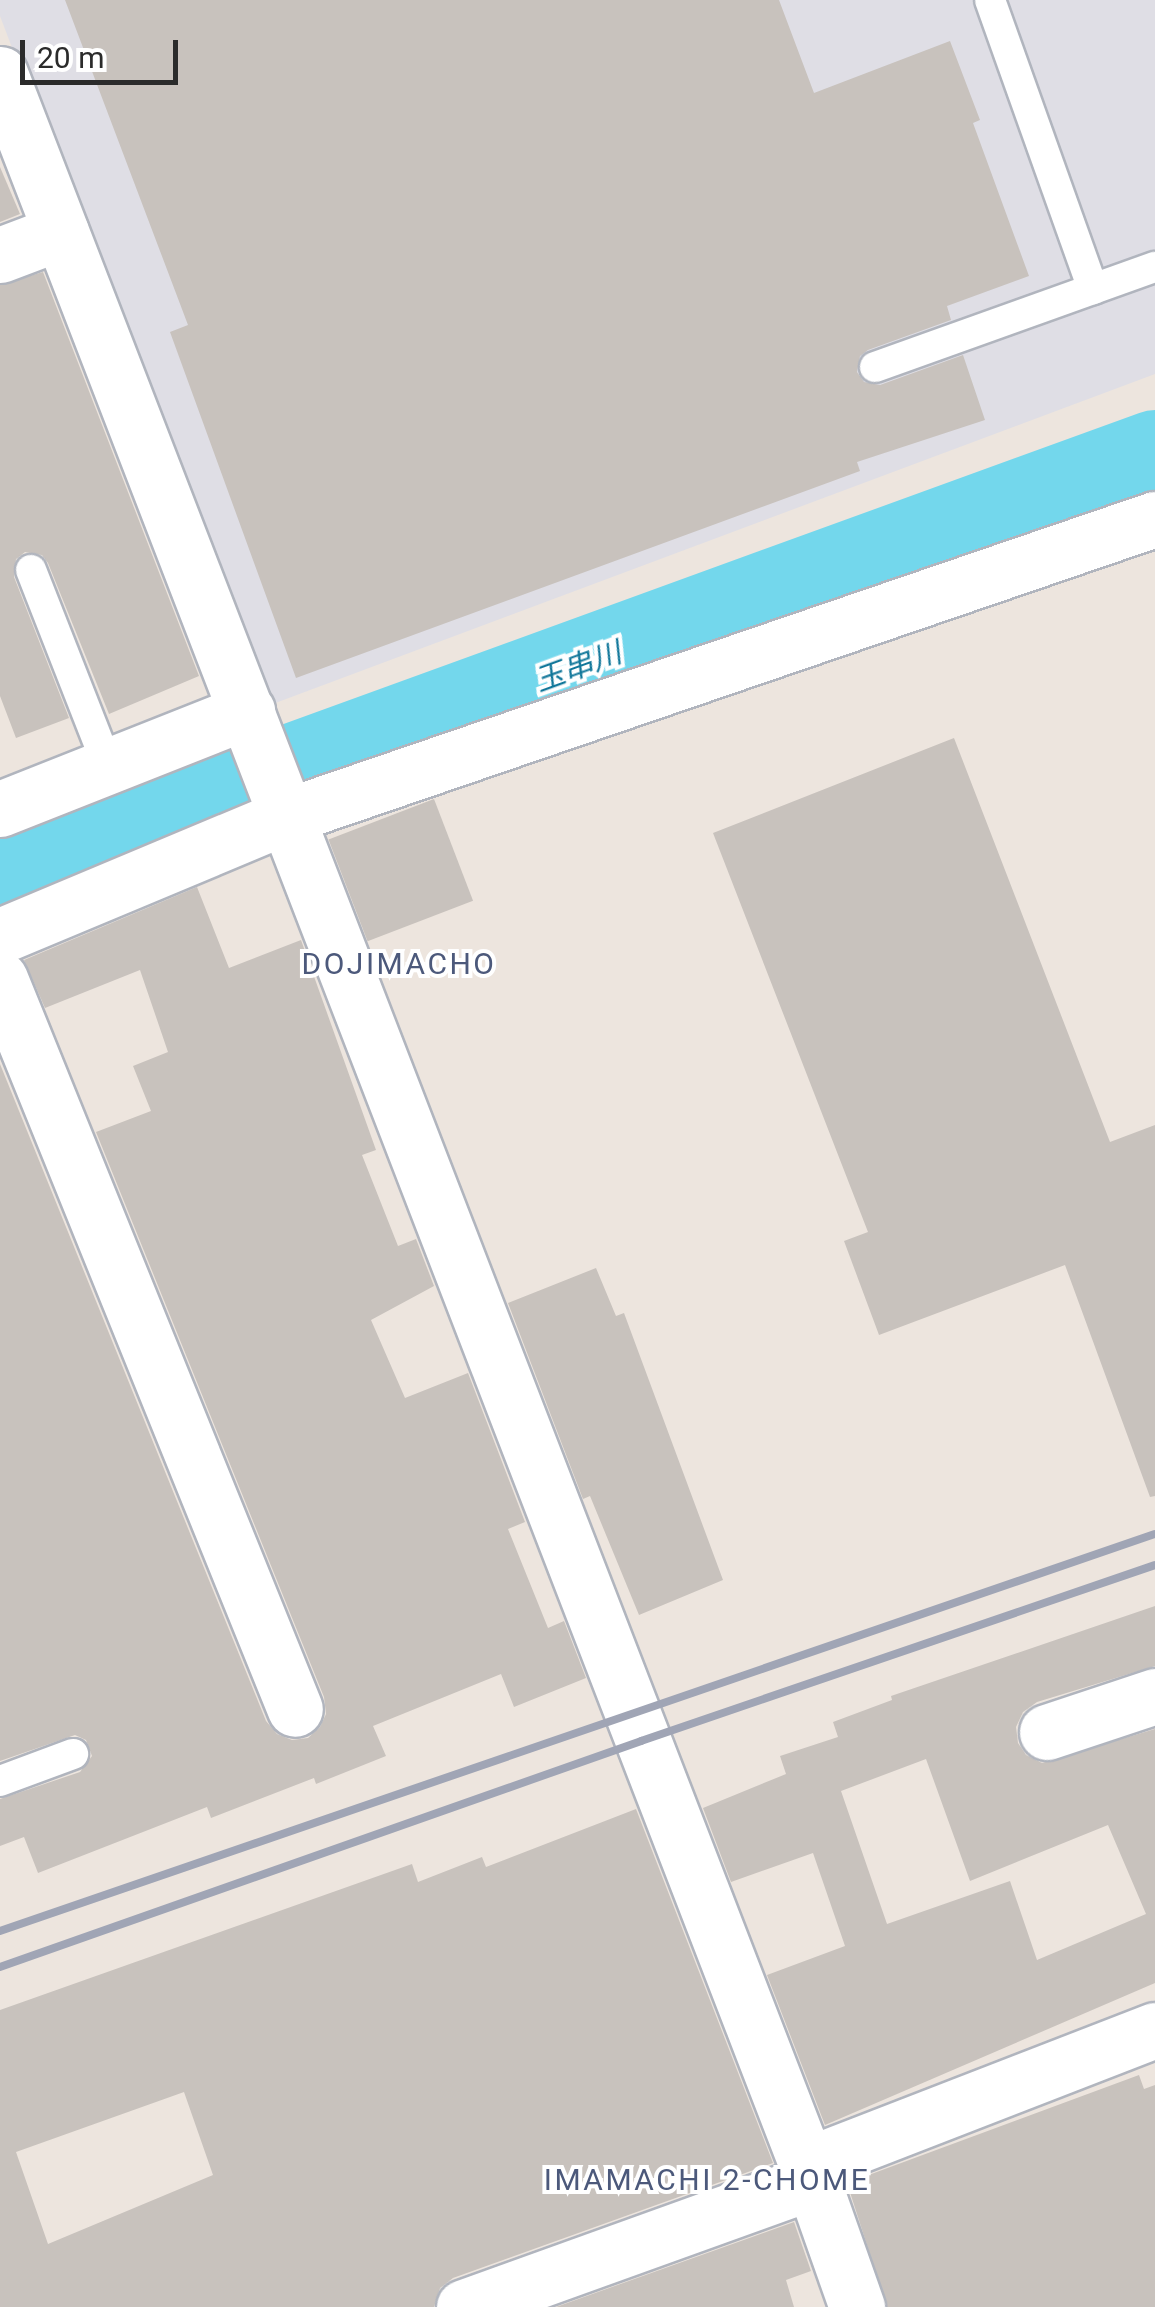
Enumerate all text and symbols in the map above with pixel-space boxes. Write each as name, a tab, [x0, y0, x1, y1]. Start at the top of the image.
scale bar	[25, 20, 182, 82]
text: 20 m	[37, 40, 104, 75]
water label: 玉串川	[530, 635, 626, 699]
district label: DOJIMACHO	[302, 946, 496, 982]
district label: IMAMACHI 2-CHOME	[544, 2162, 870, 2198]

